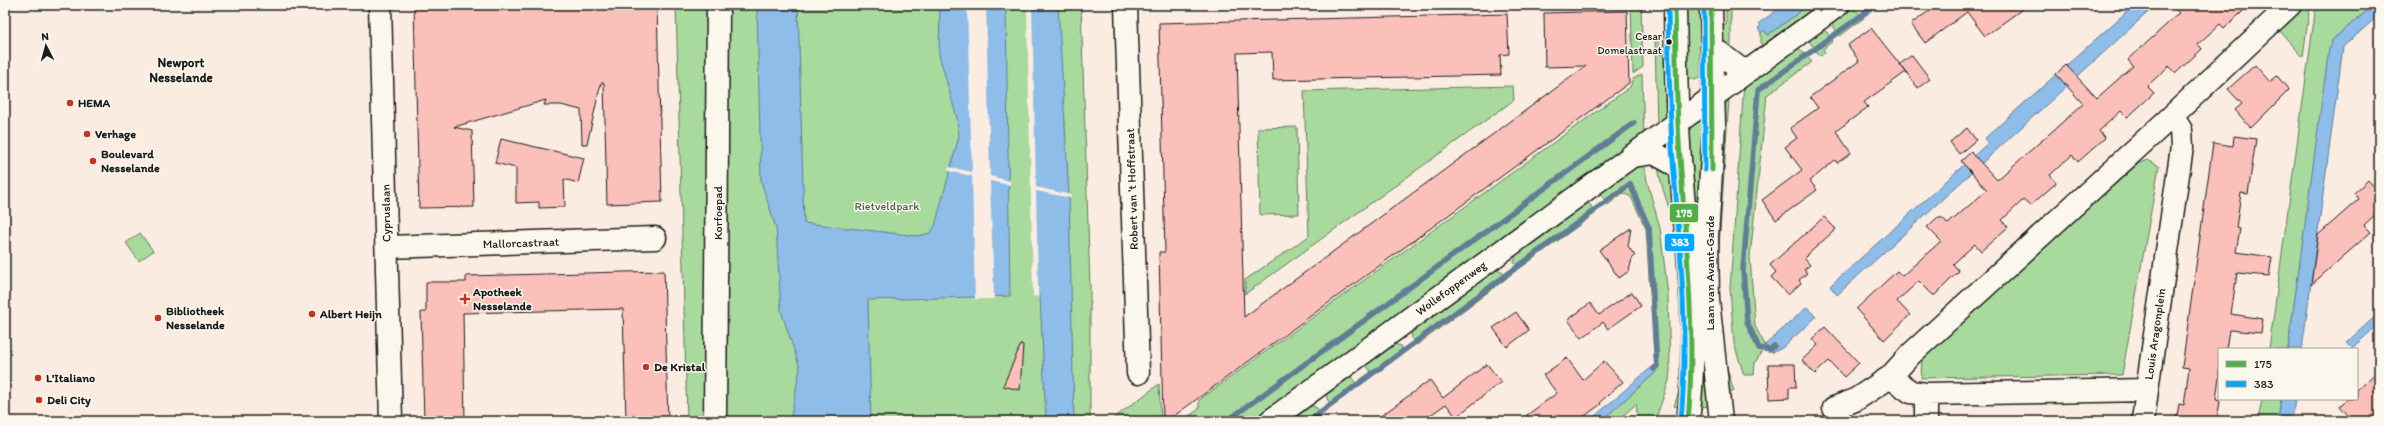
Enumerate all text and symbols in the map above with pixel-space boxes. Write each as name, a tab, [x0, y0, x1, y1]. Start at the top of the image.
north arrow	[26, 26, 66, 66]
text: N	[41, 30, 49, 43]
place label: Cesar Domelastraat	[1597, 30, 1663, 57]
marker: Cesar Domelastraat	[1664, 37, 1674, 47]
district label: Newport Nesselande	[149, 55, 213, 85]
place label: HEMA	[78, 96, 111, 110]
marker: HEMA	[65, 98, 75, 108]
place label: Verhage	[95, 127, 136, 142]
street label: Robert van 't Hoffstraat	[1123, 127, 1141, 250]
marker: Verhage	[82, 129, 92, 139]
place label: Boulevard Nesselande	[101, 147, 160, 175]
marker: Boulevard Nesselande	[88, 156, 98, 166]
street label: Cypruslaan	[378, 184, 394, 242]
street label: Korfoepad	[711, 186, 725, 240]
park label: Rietveldpark	[854, 199, 920, 213]
line badge: 175	[1669, 203, 1699, 223]
text: 175	[1676, 207, 1692, 220]
street label: Laan van Avant-Garde	[1703, 215, 1717, 331]
line badge: 383	[1664, 233, 1695, 252]
street label: Mallorcastraat	[483, 235, 560, 251]
text: 383	[1671, 236, 1689, 249]
street label: Wollefoppenweg	[1413, 257, 1490, 318]
place label: Apotheek Nesselande	[472, 285, 532, 313]
street label: Louis Aragonplein	[2142, 287, 2168, 381]
marker: Apotheek Nesselande	[460, 294, 470, 304]
place label: Bibliotheek Nesselande	[166, 304, 225, 332]
place label: Albert Heijn	[319, 307, 382, 322]
marker: Albert Heijn	[307, 309, 317, 319]
marker: Bibliotheek Nesselande	[153, 313, 163, 323]
legend	[2218, 348, 2358, 400]
text: 175	[2254, 357, 2272, 371]
place label: De Kristal	[654, 360, 706, 374]
marker: De Kristal	[641, 362, 651, 372]
place label: L'Italiano	[46, 371, 95, 385]
marker: L'Italiano	[33, 373, 43, 383]
text: 383	[2254, 377, 2274, 391]
place label: Deli City	[47, 393, 91, 408]
marker: Deli City	[34, 395, 44, 405]

